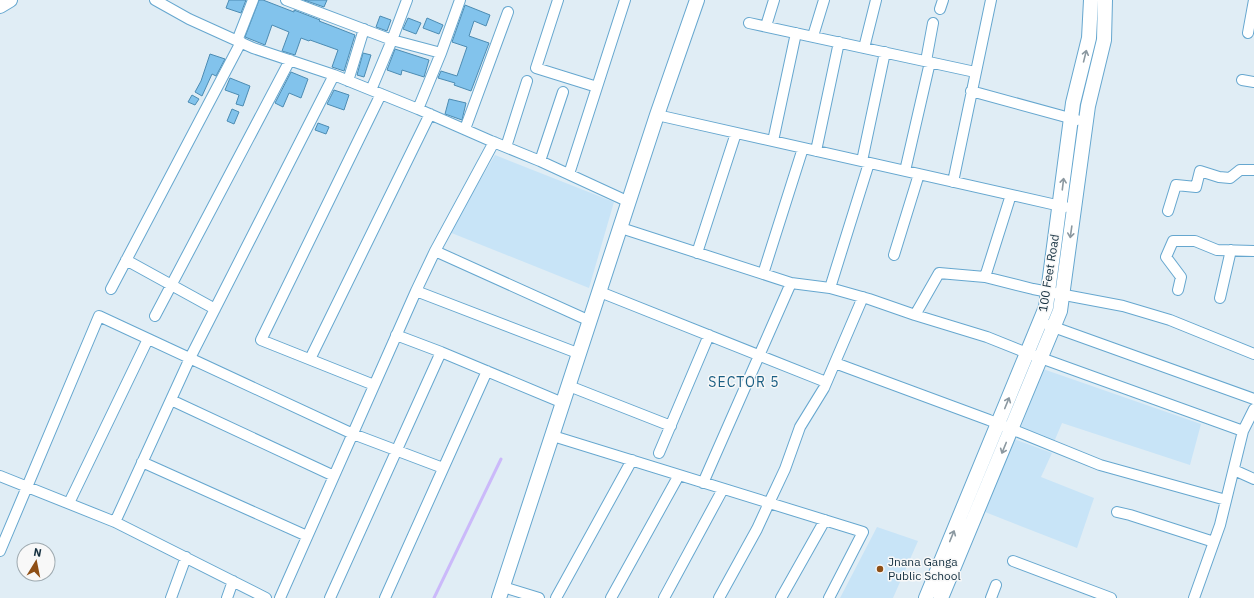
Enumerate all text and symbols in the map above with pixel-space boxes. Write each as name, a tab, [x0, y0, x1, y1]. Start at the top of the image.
one-way arrow	[1082, 50, 1089, 63]
one-way arrow	[1059, 178, 1067, 191]
one-way arrow	[1067, 225, 1075, 238]
street label: 100 Feet Road	[1035, 233, 1062, 313]
district label: SECTOR 5	[708, 373, 780, 391]
one-way arrow	[1004, 398, 1011, 410]
one-way arrow	[999, 442, 1007, 454]
one-way arrow	[949, 531, 957, 543]
north arrow	[16, 542, 56, 582]
text: N	[33, 545, 43, 560]
place label: Jnana Ganga Public School	[888, 554, 961, 583]
marker: Jnana Ganga Public School	[875, 564, 885, 574]

